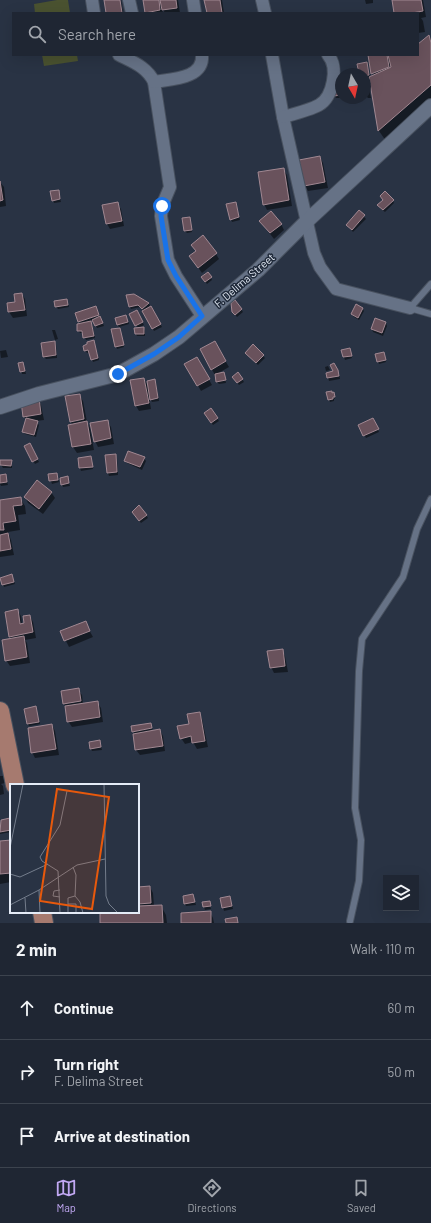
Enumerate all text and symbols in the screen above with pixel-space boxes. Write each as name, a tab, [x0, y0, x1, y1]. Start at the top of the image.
search box	[12, 12, 419, 56]
icon: search	[26, 23, 48, 45]
text: Search here	[58, 25, 136, 43]
north arrow	[335, 68, 371, 104]
route start	[153, 197, 171, 215]
street label: F. Delima Street	[211, 250, 277, 310]
route end	[109, 365, 127, 383]
inset map	[10, 784, 139, 913]
map controls	[383, 875, 419, 911]
button: layers	[383, 875, 419, 911]
text: 2 min	[16, 939, 57, 959]
text: Walk · 110 m	[350, 941, 415, 957]
icon: ahead	[16, 997, 38, 1019]
text: Continue	[54, 999, 114, 1017]
text: 60 m	[388, 1000, 415, 1016]
text: Turn right	[54, 1055, 119, 1073]
icon: right	[16, 1061, 38, 1083]
text: 50 m	[388, 1064, 415, 1080]
text: F. Delima Street	[54, 1073, 143, 1089]
icon: arrive	[16, 1125, 38, 1147]
text: Arrive at destination	[54, 1127, 190, 1145]
tab: Map	[55, 1177, 77, 1214]
tab: Directions	[187, 1177, 237, 1214]
tab: Saved	[347, 1177, 376, 1214]

